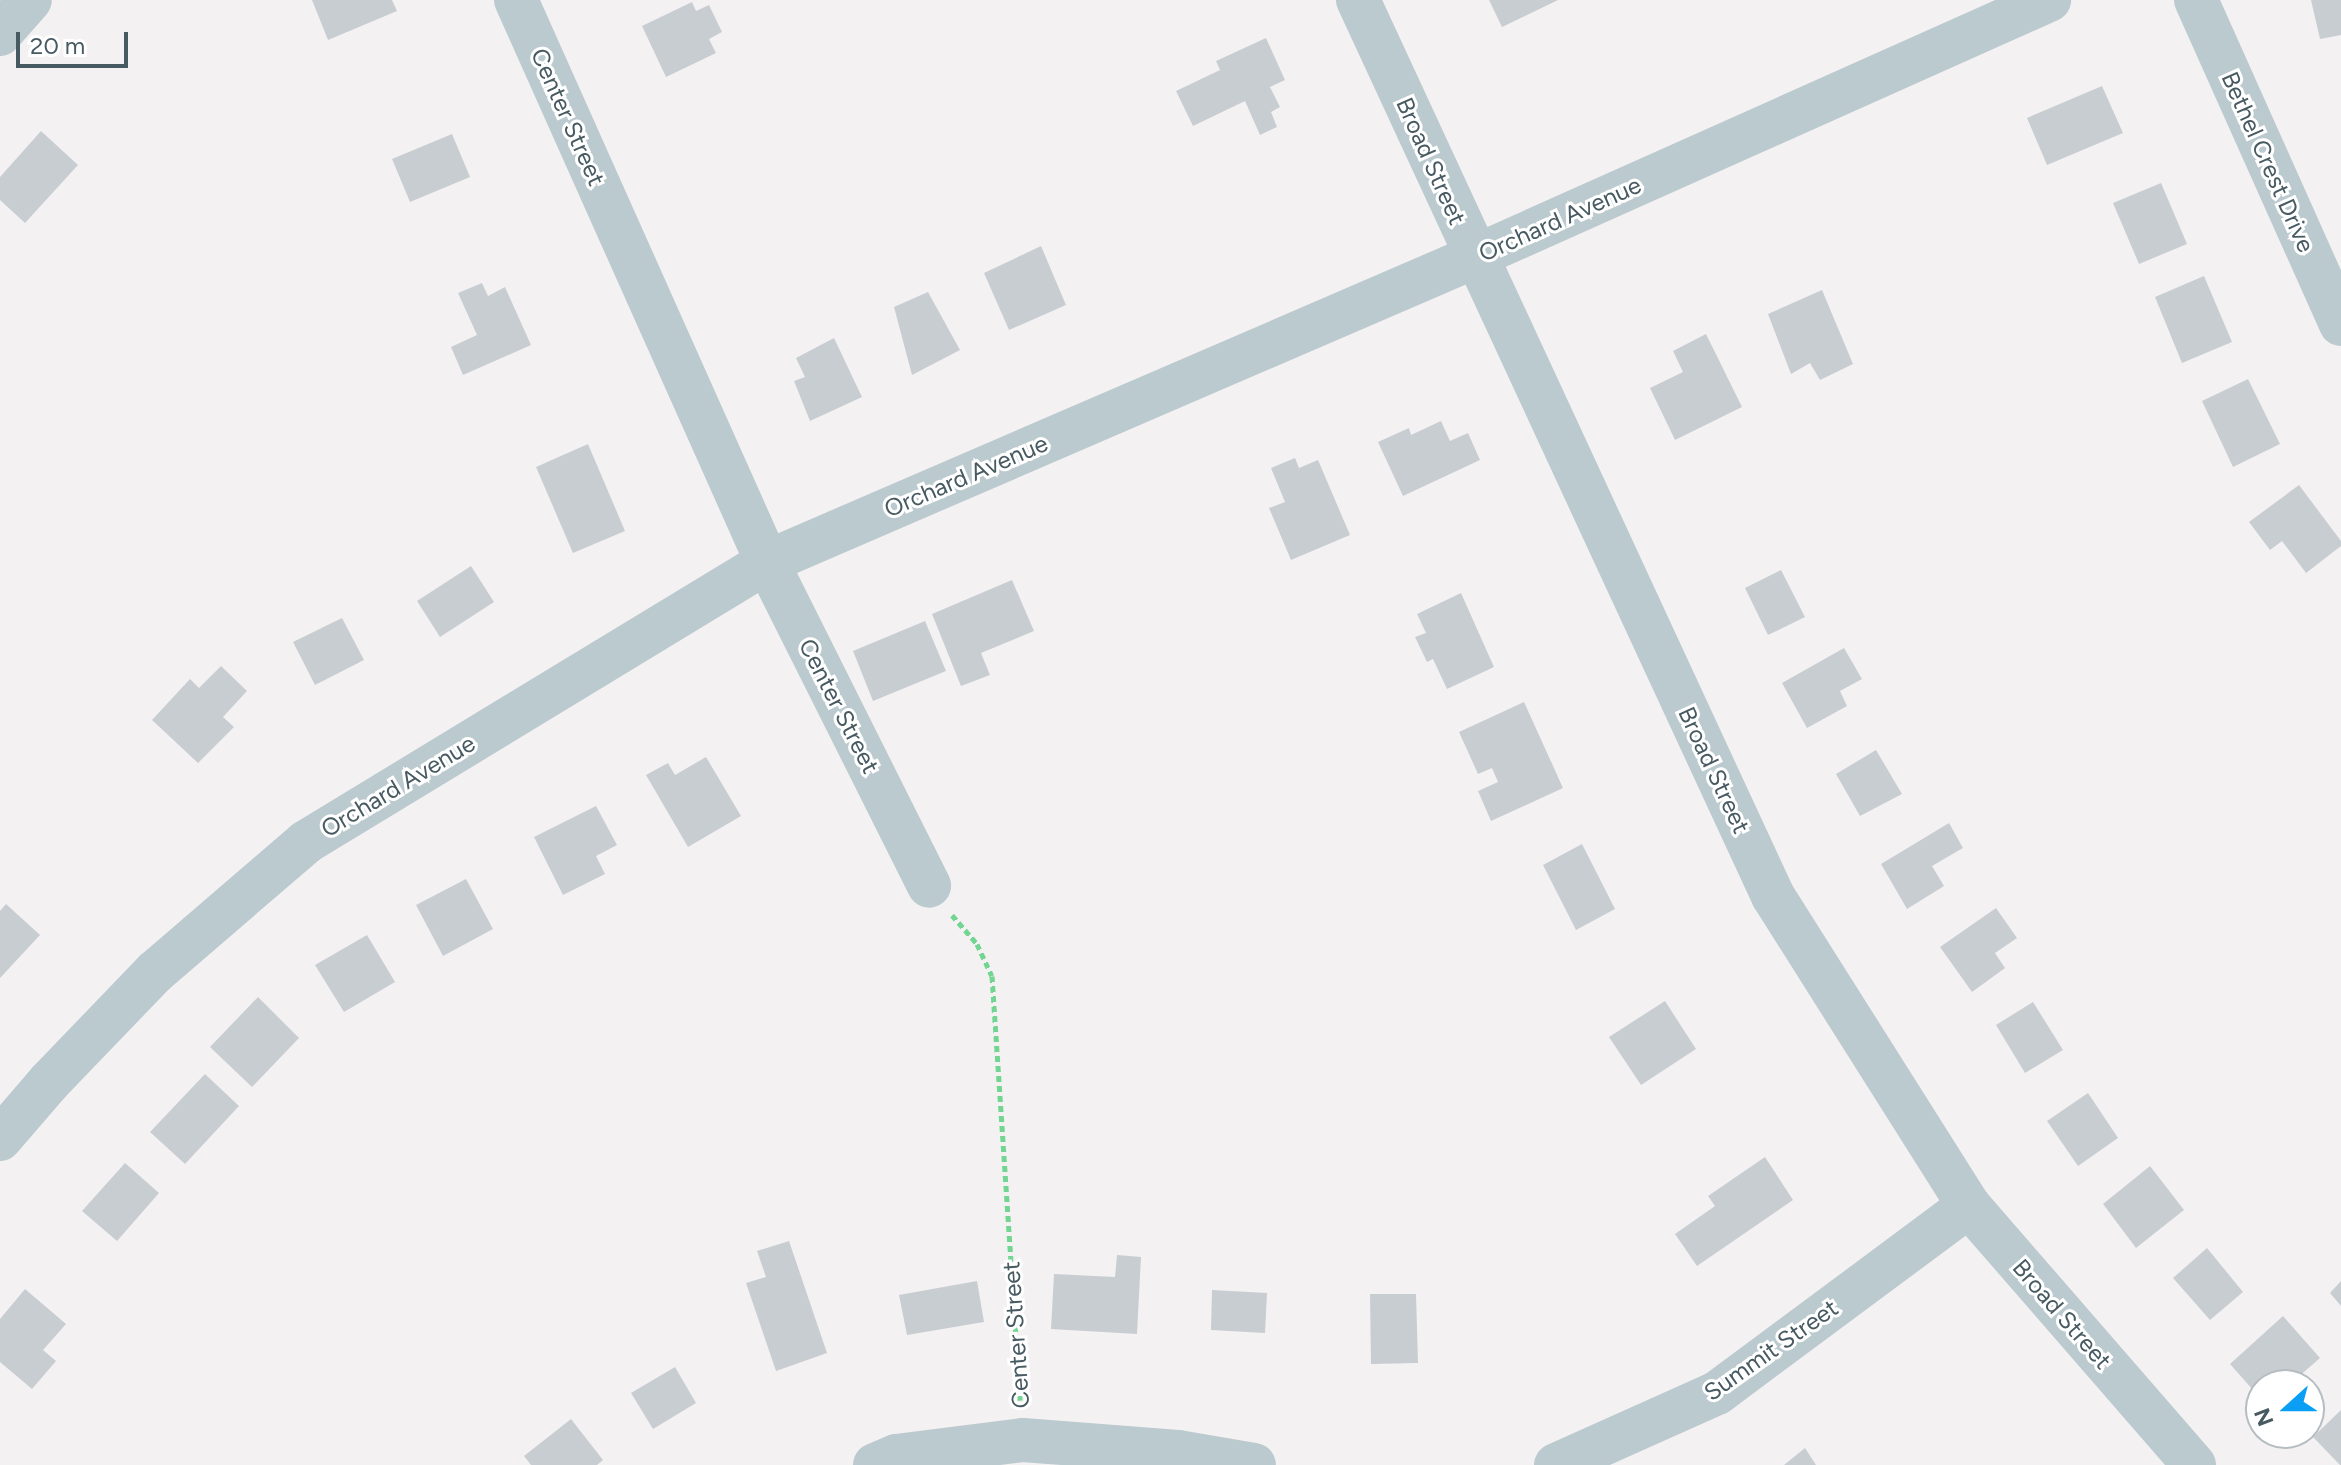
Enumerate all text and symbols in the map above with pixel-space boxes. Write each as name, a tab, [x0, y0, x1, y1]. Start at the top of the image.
scale bar	[20, 16, 132, 66]
text: 20 m	[30, 31, 85, 60]
street label: Center Street	[525, 44, 611, 190]
street label: Bethel Crest Drive	[2215, 67, 2321, 257]
street label: Broad Street	[1390, 93, 1472, 229]
street label: Orchard Avenue	[1474, 170, 1646, 268]
street label: Orchard Avenue	[880, 429, 1052, 523]
street label: Center Street	[793, 634, 885, 778]
street label: Broad Street	[1672, 702, 1756, 838]
street label: Orchard Avenue	[316, 729, 480, 843]
street label: Broad Street	[2006, 1253, 2118, 1375]
street label: Center Street	[997, 1261, 1035, 1409]
street label: Summit Street	[1699, 1293, 1843, 1407]
north arrow	[2245, 1369, 2325, 1449]
text: N	[2248, 1404, 2280, 1430]

